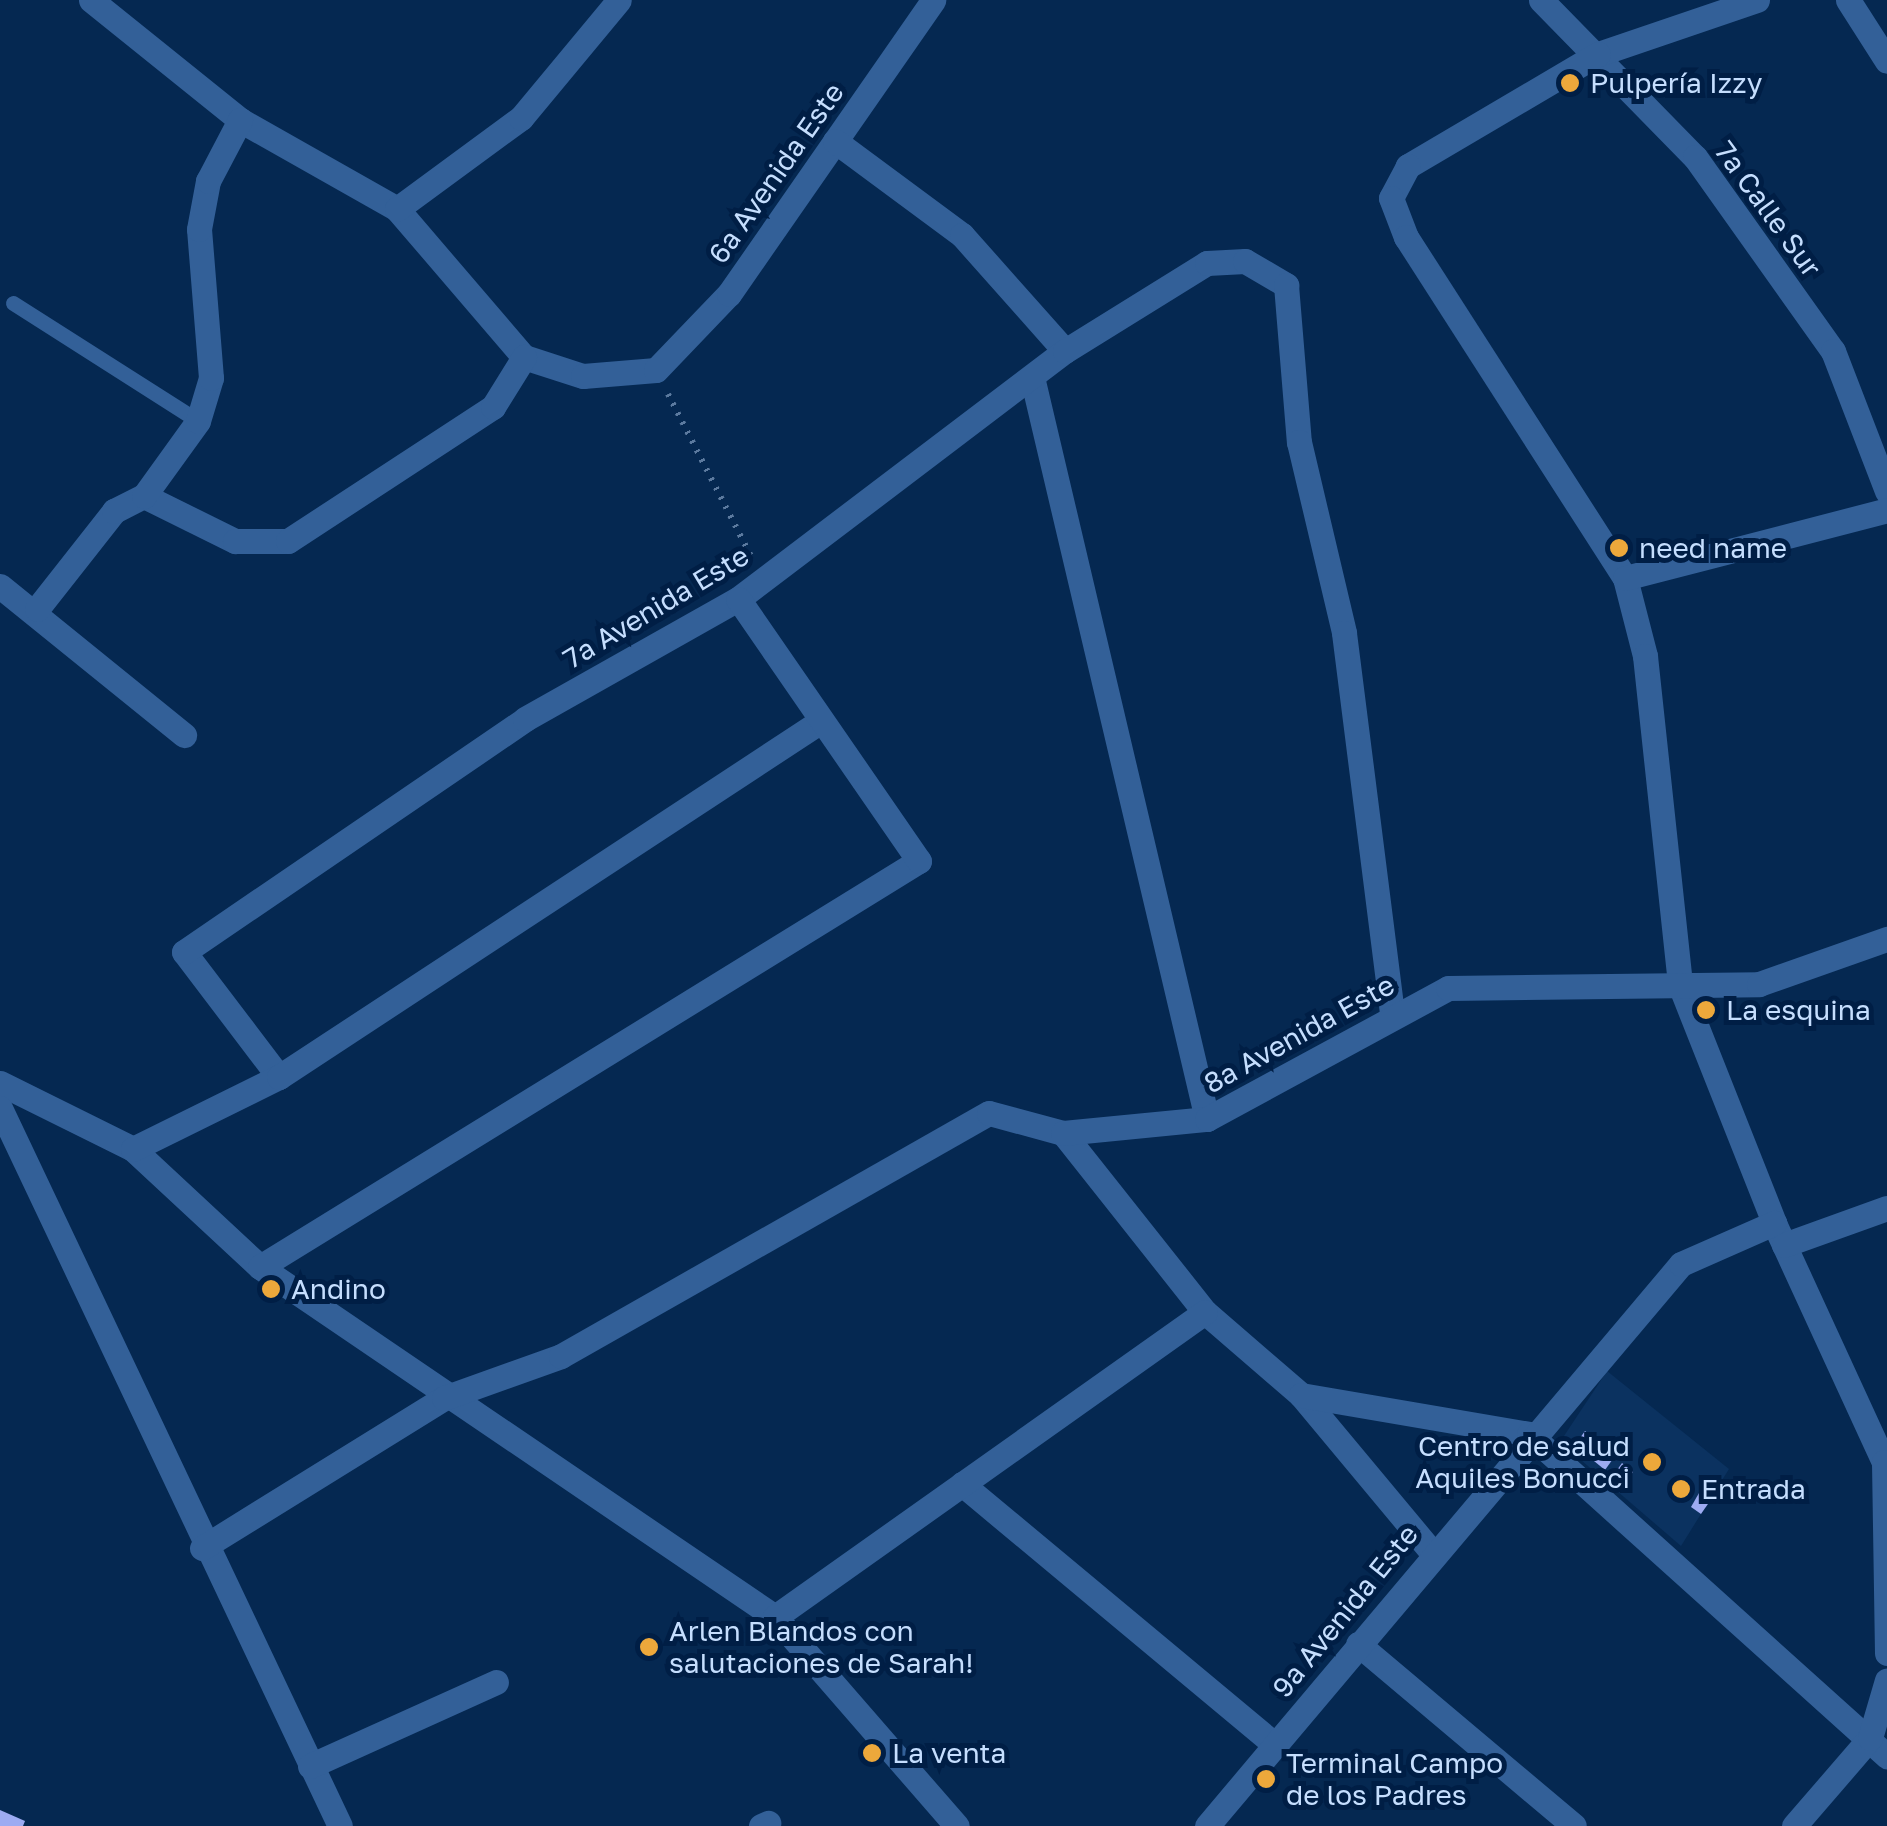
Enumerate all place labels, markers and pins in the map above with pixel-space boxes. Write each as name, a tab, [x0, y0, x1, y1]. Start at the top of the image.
place label: Pulpería Izzy	[1590, 66, 1763, 100]
marker: Pulpería Izzy	[1559, 72, 1581, 94]
place label: need name	[1639, 531, 1787, 565]
marker: need name	[1608, 537, 1630, 559]
place label: La esquina	[1726, 993, 1871, 1027]
marker: La esquina	[1695, 999, 1717, 1021]
place label: Andino	[291, 1272, 386, 1306]
marker: Andino	[260, 1278, 282, 1300]
place label: Centro de salud Aquiles Bonucci	[1415, 1429, 1630, 1495]
marker: Centro de salud Aquiles Bonucci	[1639, 1449, 1665, 1475]
place label: Entrada	[1701, 1472, 1806, 1506]
marker: Entrada	[1670, 1478, 1692, 1500]
place label: Arlen Blandos con salutaciones de Sarah!	[669, 1614, 974, 1680]
marker: Arlen Blandos con salutaciones de Sarah!	[638, 1636, 660, 1658]
place label: La venta	[892, 1736, 1006, 1770]
marker: La venta	[861, 1742, 883, 1764]
place label: Terminal Campo de los Padres	[1286, 1746, 1503, 1812]
marker: Terminal Campo de los Padres	[1255, 1768, 1277, 1790]

